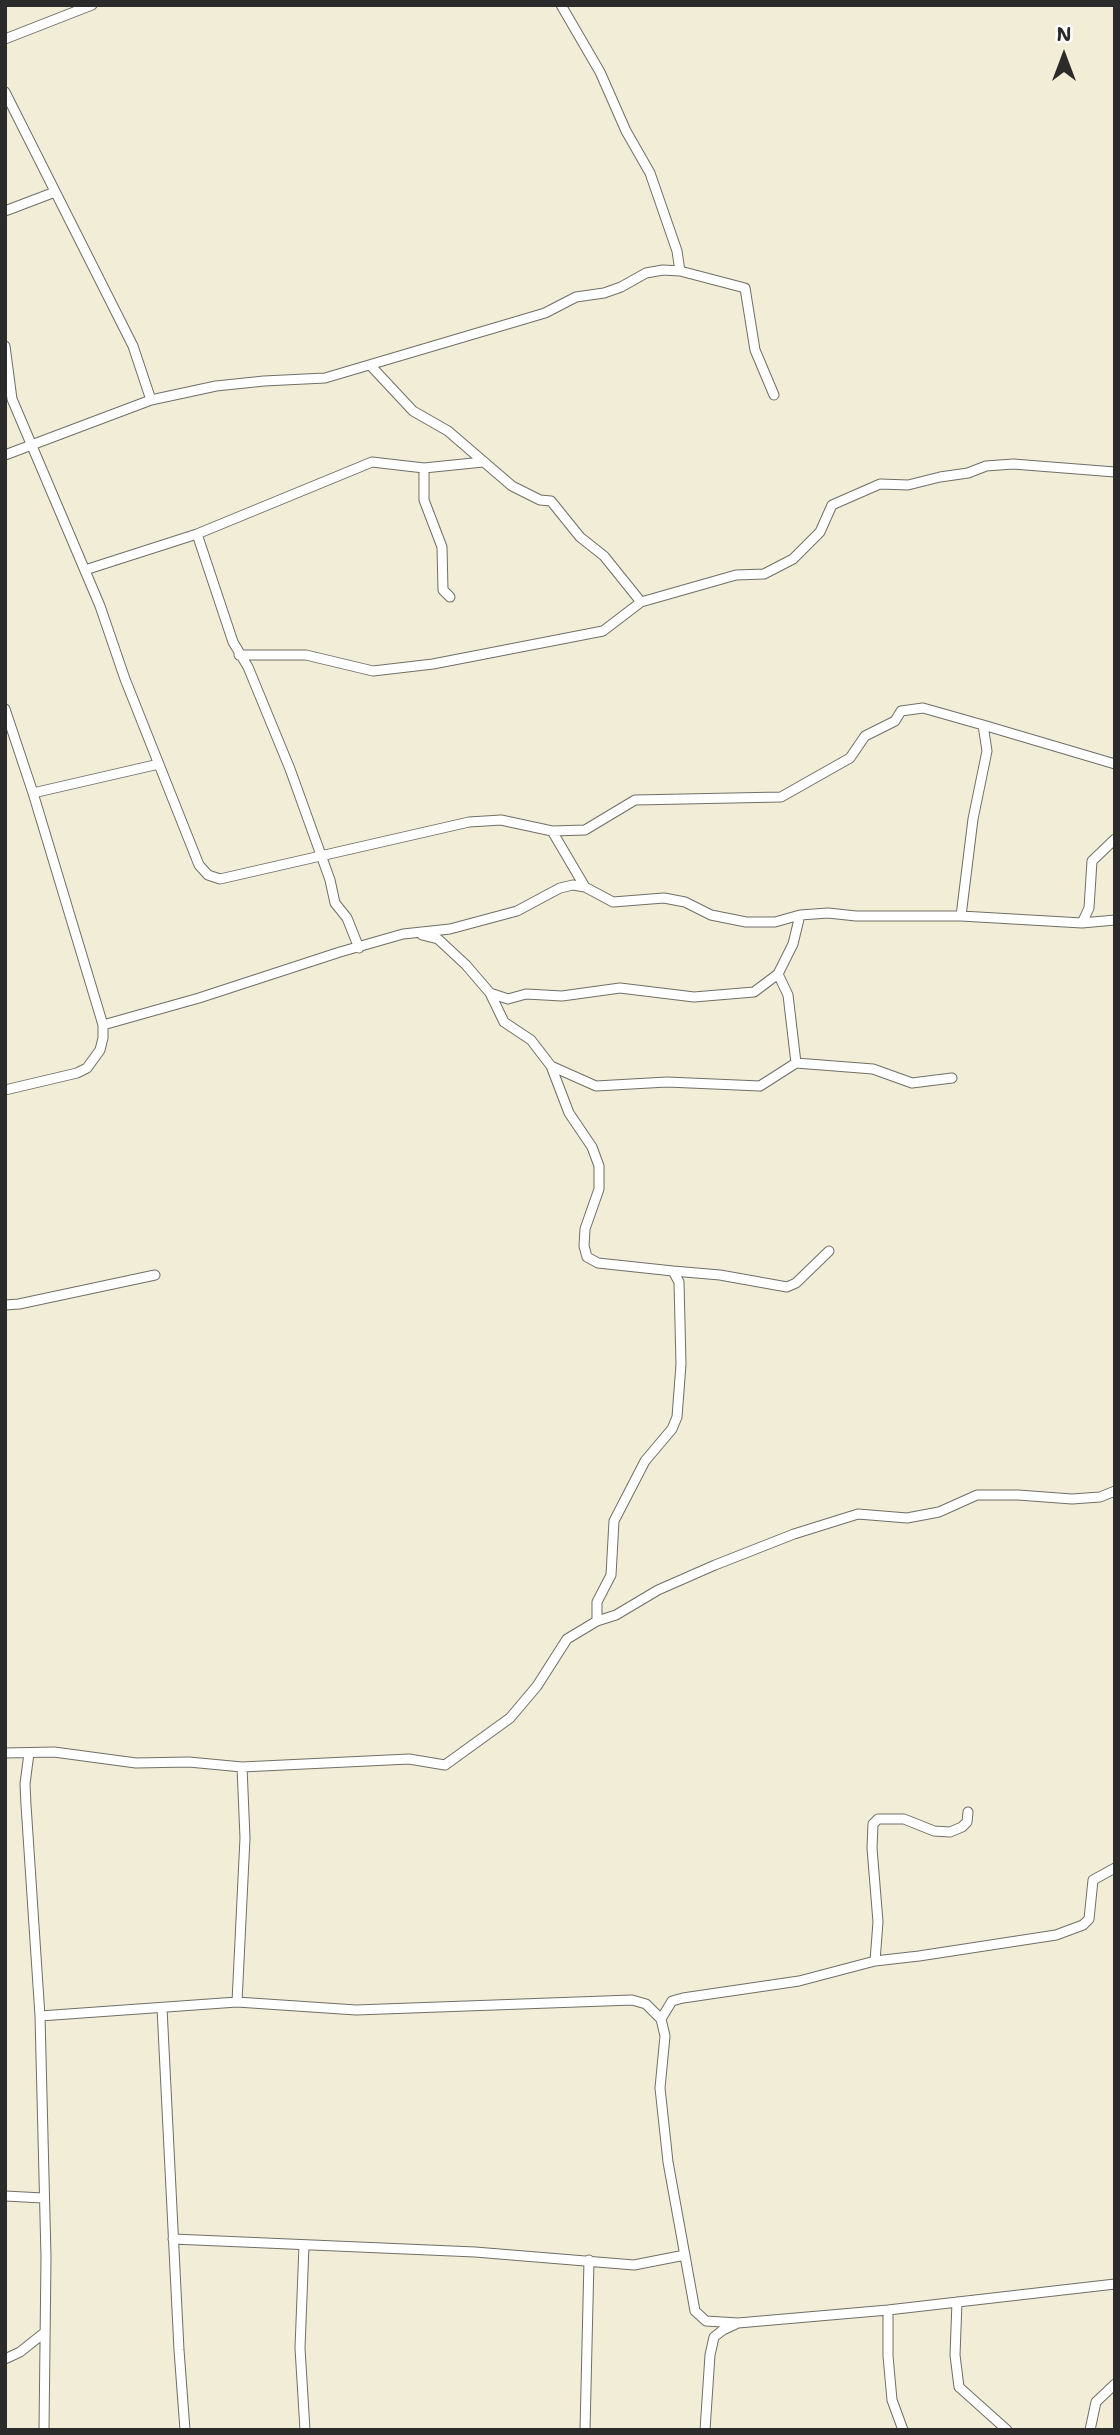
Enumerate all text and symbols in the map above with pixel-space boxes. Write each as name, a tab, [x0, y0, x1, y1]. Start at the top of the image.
north arrow	[1029, 21, 1099, 91]
text: N	[1056, 22, 1072, 47]

